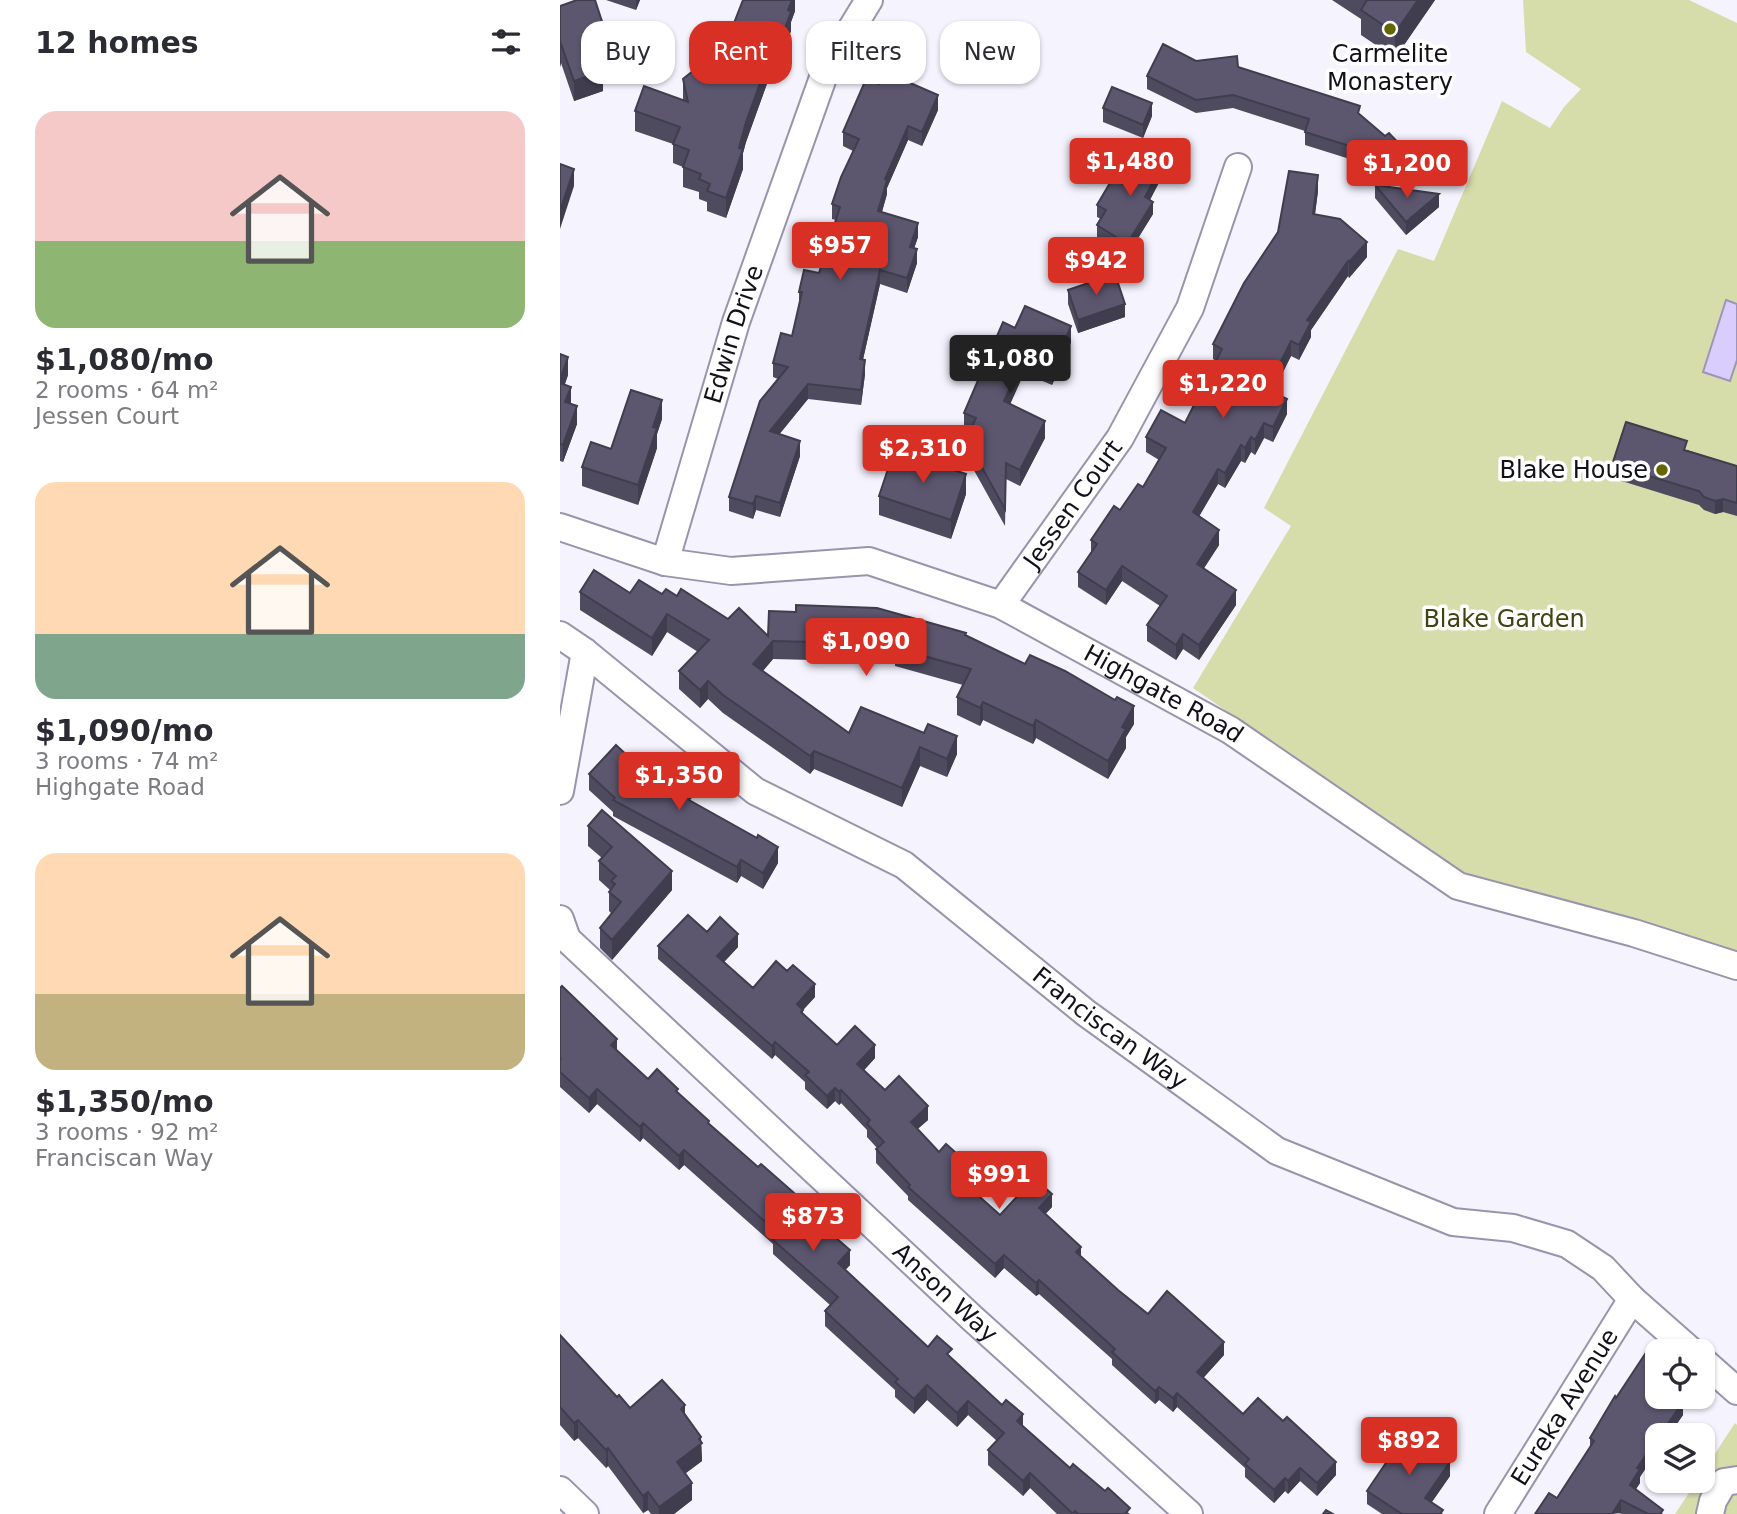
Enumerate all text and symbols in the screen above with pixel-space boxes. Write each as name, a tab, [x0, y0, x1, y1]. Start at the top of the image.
chip: Buy	[581, 21, 675, 84]
chip: Rent	[689, 21, 792, 84]
chip: Filters	[806, 21, 926, 84]
chip: New	[940, 21, 1040, 84]
marker: Carmelite Monastery	[1382, 21, 1398, 37]
icon: filters	[487, 23, 525, 61]
text: 12 homes	[35, 25, 199, 60]
place label: Carmelite Monastery	[1327, 40, 1453, 96]
pin: $1,480	[1073, 138, 1187, 198]
pin: $1,200	[1350, 140, 1464, 200]
text: $1,480	[1086, 148, 1174, 174]
text: $1,200	[1363, 150, 1451, 176]
icon: home	[217, 156, 343, 282]
pin: $957	[799, 222, 881, 282]
text: $957	[808, 232, 872, 258]
pin: $942	[1055, 238, 1137, 297]
text: $942	[1064, 247, 1128, 273]
street label: Edwin Drive	[699, 261, 769, 407]
pin: $1,080	[953, 336, 1067, 395]
text: $1,080/mo	[35, 342, 214, 377]
text: $1,080	[966, 345, 1054, 371]
pin: $1,220	[1166, 360, 1280, 420]
text: $1,220	[1179, 370, 1267, 396]
text: 2 rooms · 64 m²	[35, 377, 219, 403]
text: Jessen Court	[35, 403, 179, 429]
pin: $2,310	[866, 426, 980, 485]
text: $2,310	[879, 435, 967, 461]
street label: Jessen Court	[1017, 435, 1128, 575]
place label: Blake House	[1500, 456, 1648, 484]
marker: Blake House	[1654, 462, 1670, 478]
icon: home	[217, 527, 343, 653]
park label: Blake Garden	[1423, 605, 1585, 633]
pin: $1,090	[809, 618, 923, 678]
text: $1,090	[822, 628, 910, 654]
street label: Highgate Road	[1079, 639, 1249, 749]
text: $1,090/mo	[35, 713, 214, 748]
text: 3 rooms · 74 m²	[35, 748, 219, 774]
pin: $1,350	[622, 752, 736, 812]
text: $1,350	[635, 762, 723, 788]
text: Highgate Road	[35, 774, 205, 800]
icon: home	[217, 898, 343, 1024]
street label: Franciscan Way	[1027, 961, 1193, 1095]
text: $1,350/mo	[35, 1084, 214, 1119]
text: 3 rooms · 92 m²	[35, 1119, 219, 1145]
text: Franciscan Way	[35, 1145, 213, 1171]
pin: $991	[958, 1152, 1040, 1211]
text: $991	[967, 1161, 1031, 1187]
pin: $873	[772, 1194, 854, 1253]
text: $873	[781, 1203, 845, 1229]
street label: Anson Way	[887, 1237, 1003, 1348]
street label: Eureka Avenue	[1505, 1323, 1624, 1491]
map controls	[1645, 1339, 1715, 1493]
button: locate	[1645, 1339, 1715, 1409]
pin: $892	[1368, 1418, 1450, 1477]
button: layers	[1645, 1423, 1715, 1493]
text: $892	[1377, 1427, 1441, 1453]

